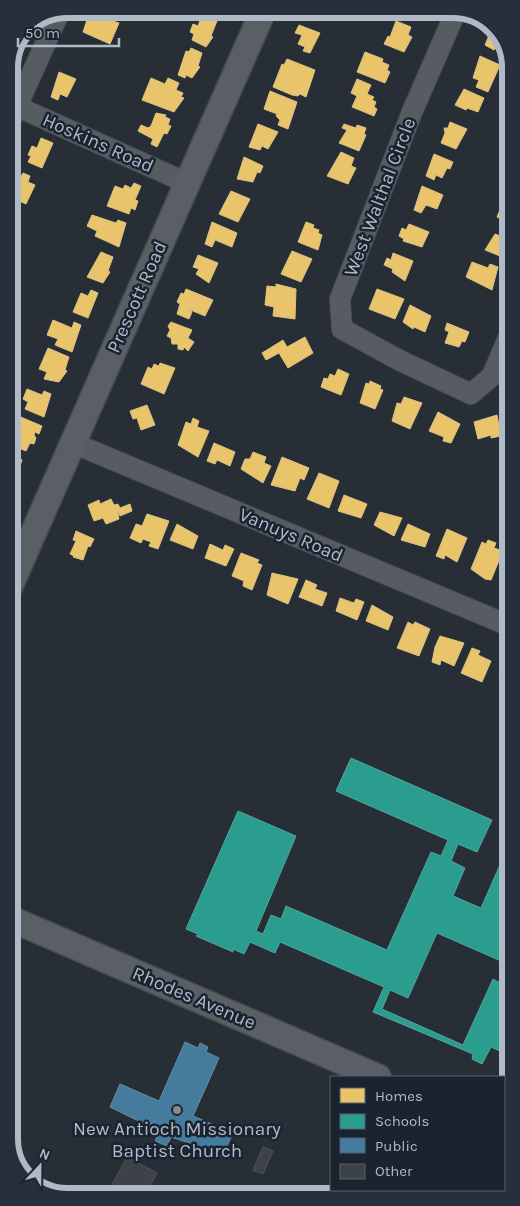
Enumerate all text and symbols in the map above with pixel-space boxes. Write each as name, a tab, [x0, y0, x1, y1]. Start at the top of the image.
scale bar	[18, 15, 119, 47]
text: 50 m	[25, 24, 60, 42]
street label: Hoskins Road	[39, 109, 157, 177]
street label: West Walthal Circle	[340, 115, 420, 279]
street label: Prescott Road	[103, 238, 171, 356]
street label: Vanuys Road	[236, 503, 346, 567]
street label: Rhodes Avenue	[129, 962, 259, 1034]
legend	[330, 1076, 505, 1191]
text: Homes	[375, 1087, 423, 1105]
marker: New Antioch Missionary Baptist Church	[171, 1104, 183, 1116]
text: Schools	[375, 1112, 429, 1130]
place label: New Antioch Missionary Baptist Church	[73, 1118, 281, 1162]
text: Public	[375, 1137, 418, 1155]
north arrow	[15, 1141, 65, 1191]
text: N	[37, 1145, 53, 1164]
text: Other	[375, 1162, 413, 1180]

